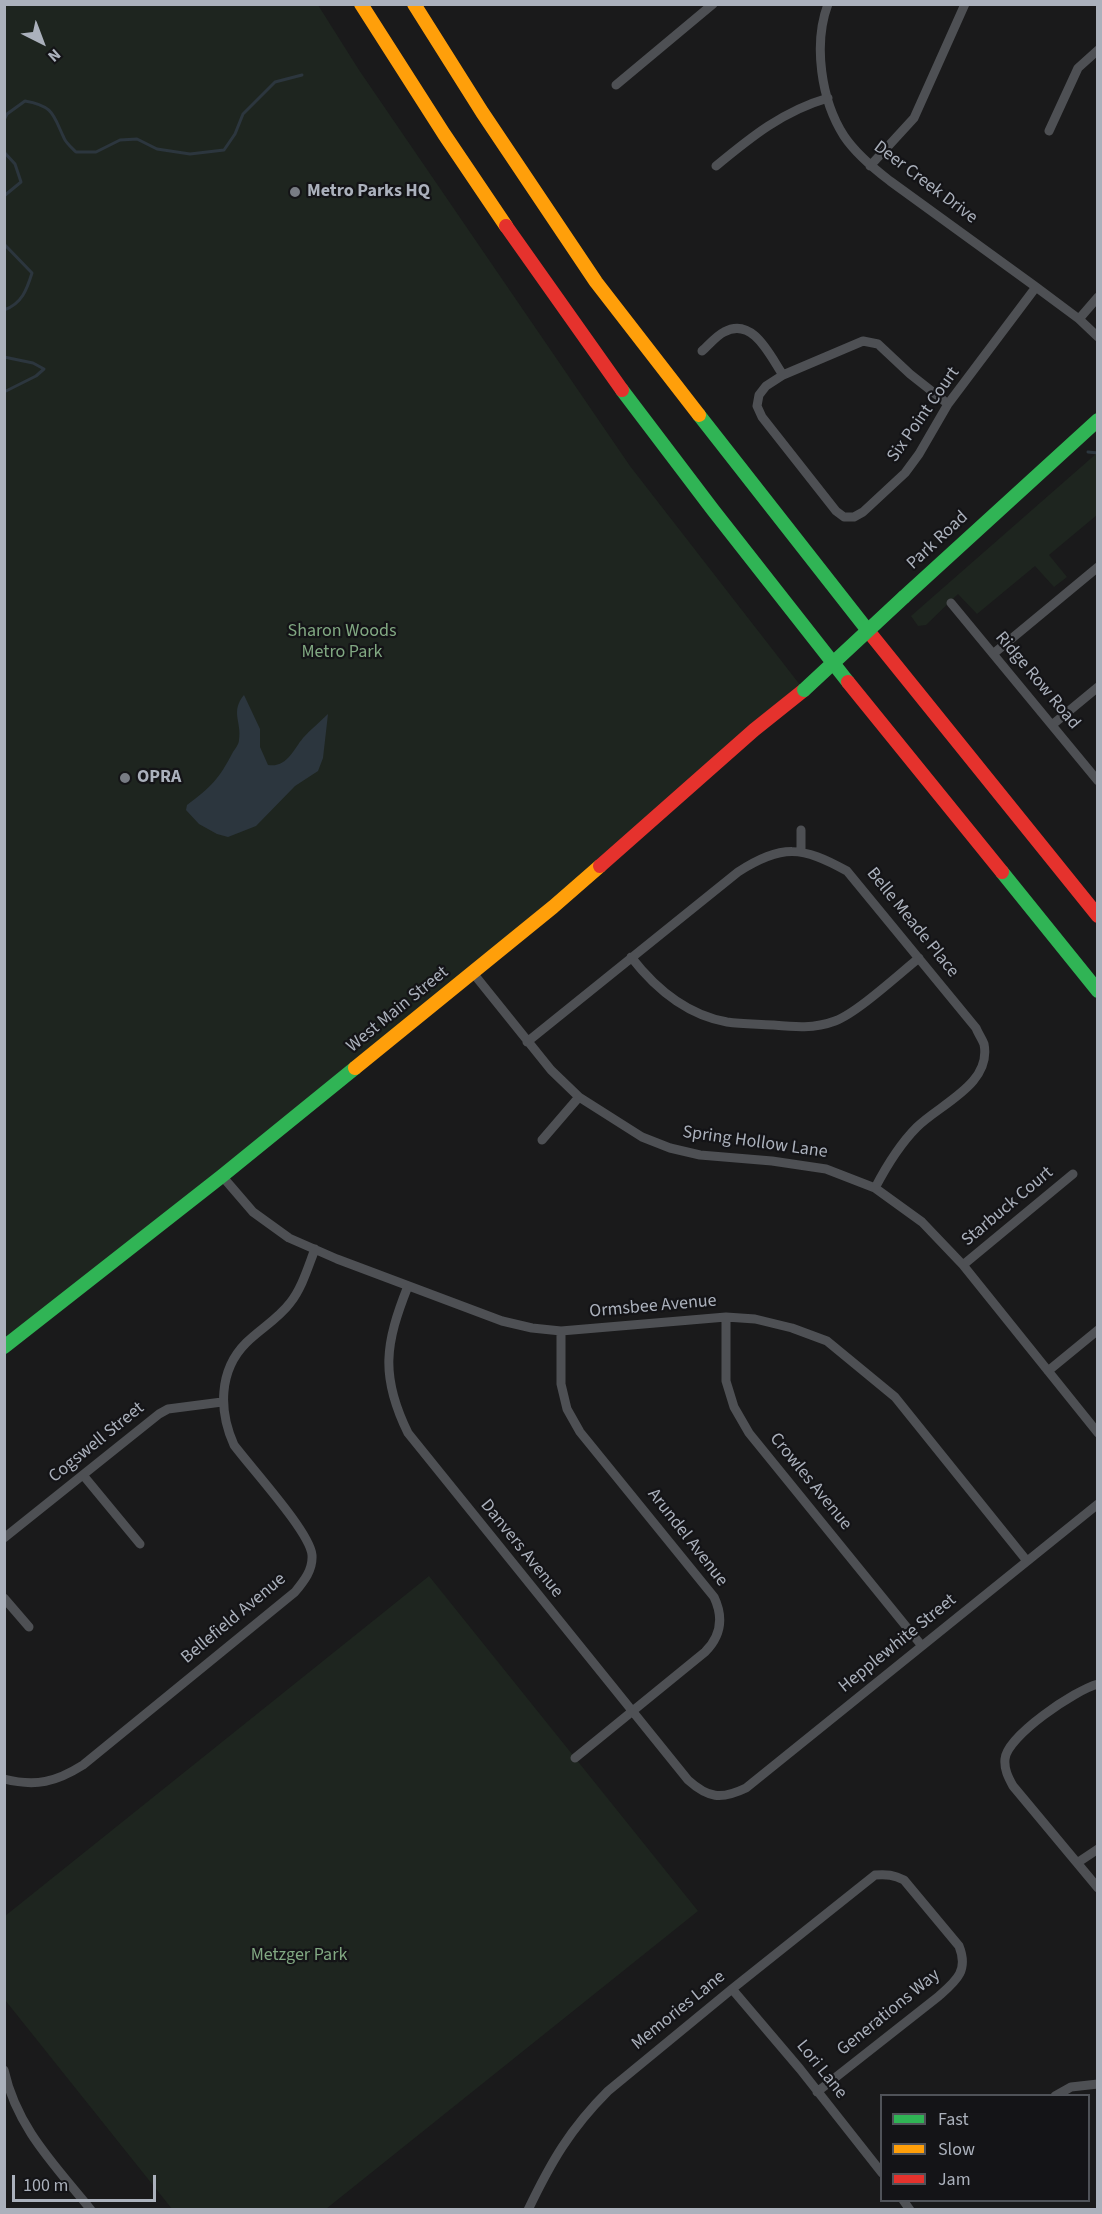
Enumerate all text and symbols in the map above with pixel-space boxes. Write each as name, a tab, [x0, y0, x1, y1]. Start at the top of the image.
north arrow	[12, 12, 72, 72]
text: N	[43, 44, 65, 67]
street label: Deer Creek Drive	[869, 137, 981, 229]
place label: Metro Parks HQ	[307, 181, 430, 203]
marker: Metro Parks HQ	[288, 185, 302, 199]
street label: Six Point Court	[883, 363, 965, 467]
street label: Park Road	[903, 507, 973, 575]
park label: Sharon Woods Metro Park	[288, 621, 396, 664]
street label: Ridge Row Road	[990, 628, 1084, 734]
place label: OPRA	[137, 767, 181, 789]
marker: OPRA	[118, 771, 132, 785]
street label: Belle Meade Place	[861, 864, 963, 982]
street label: West Main Street	[343, 962, 453, 1058]
street label: Spring Hollow Lane	[681, 1122, 829, 1164]
street label: Starbuck Court	[958, 1162, 1058, 1252]
street label: Ormsbee Avenue	[589, 1291, 717, 1323]
street label: Cogswell Street	[45, 1398, 149, 1488]
street label: Crowles Avenue	[764, 1429, 856, 1535]
street label: Arundel Avenue	[642, 1485, 732, 1591]
street label: Danvers Avenue	[475, 1496, 567, 1602]
street label: Bellefield Avenue	[177, 1569, 291, 1669]
street label: Hepplewhite Street	[835, 1590, 961, 1698]
park label: Metzger Park	[251, 1945, 347, 1967]
street label: Generations Way	[833, 1965, 945, 2061]
street label: Memories Lane	[628, 1967, 730, 2055]
street label: Lori Lane	[791, 2036, 851, 2104]
legend	[880, 2094, 1090, 2202]
text: Fast	[938, 2107, 969, 2132]
text: Slow	[938, 2137, 975, 2162]
scale bar	[15, 2163, 159, 2201]
text: Jam	[938, 2167, 971, 2192]
text: 100 m	[23, 2173, 68, 2198]

